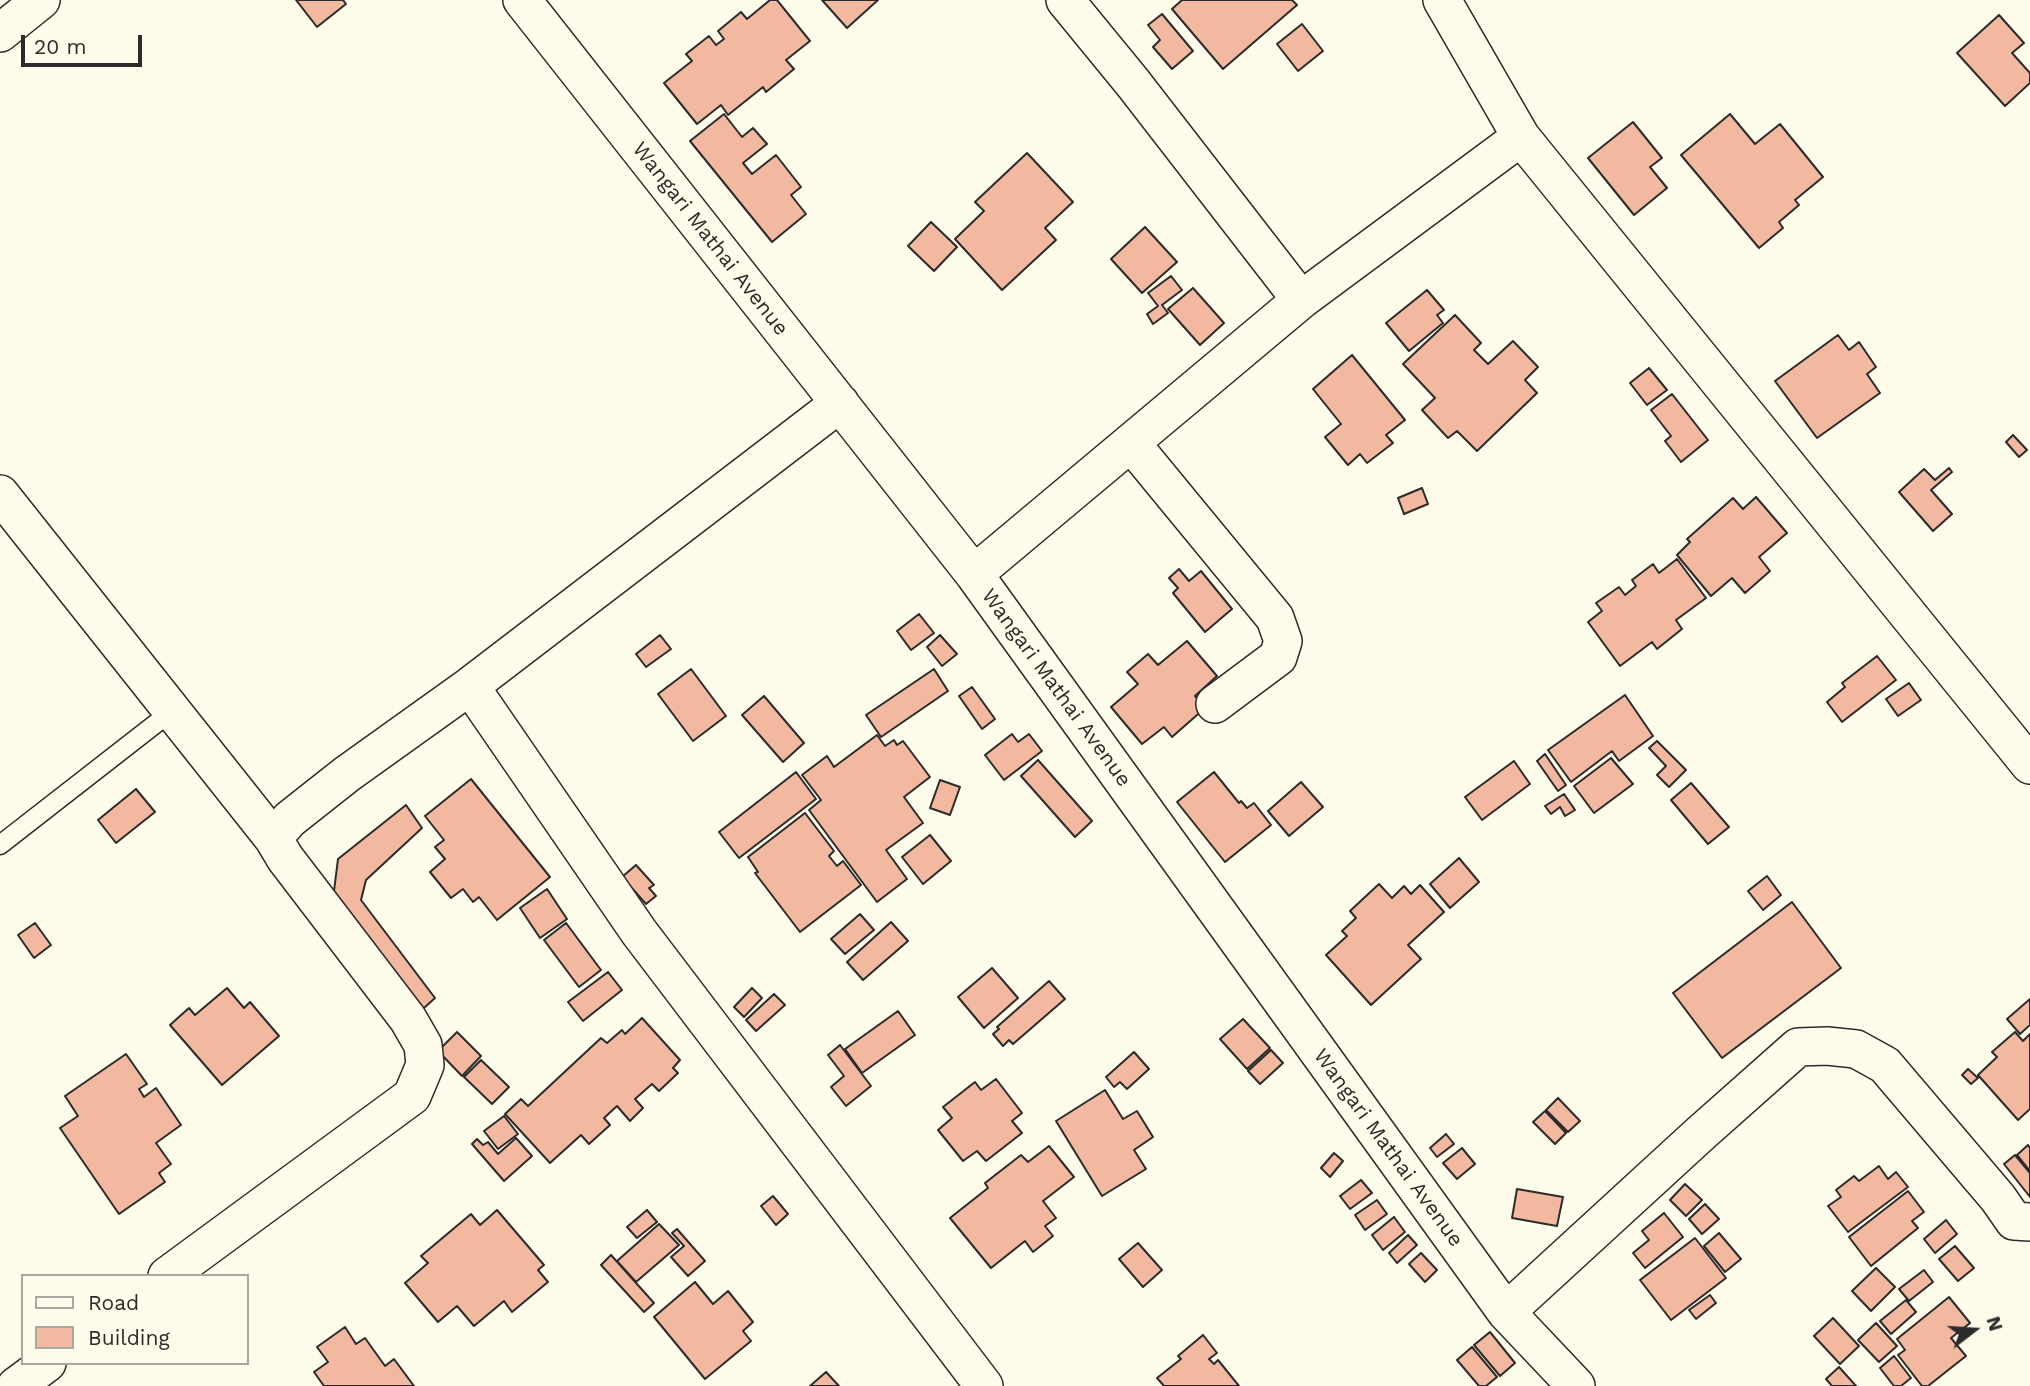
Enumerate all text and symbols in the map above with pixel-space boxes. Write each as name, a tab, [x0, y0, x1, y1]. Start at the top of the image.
scale bar	[24, 21, 145, 65]
text: 20 m	[34, 34, 86, 59]
street label: Wangari Mathai Avenue	[627, 137, 793, 341]
street label: Wangari Mathai Avenue	[976, 584, 1136, 792]
street label: Wangari Mathai Avenue	[1308, 1044, 1468, 1252]
legend	[21, 1274, 248, 1365]
text: Road	[88, 1290, 139, 1315]
north arrow	[1939, 1295, 2009, 1365]
text: N	[1982, 1314, 2008, 1334]
text: Building	[88, 1325, 170, 1350]

